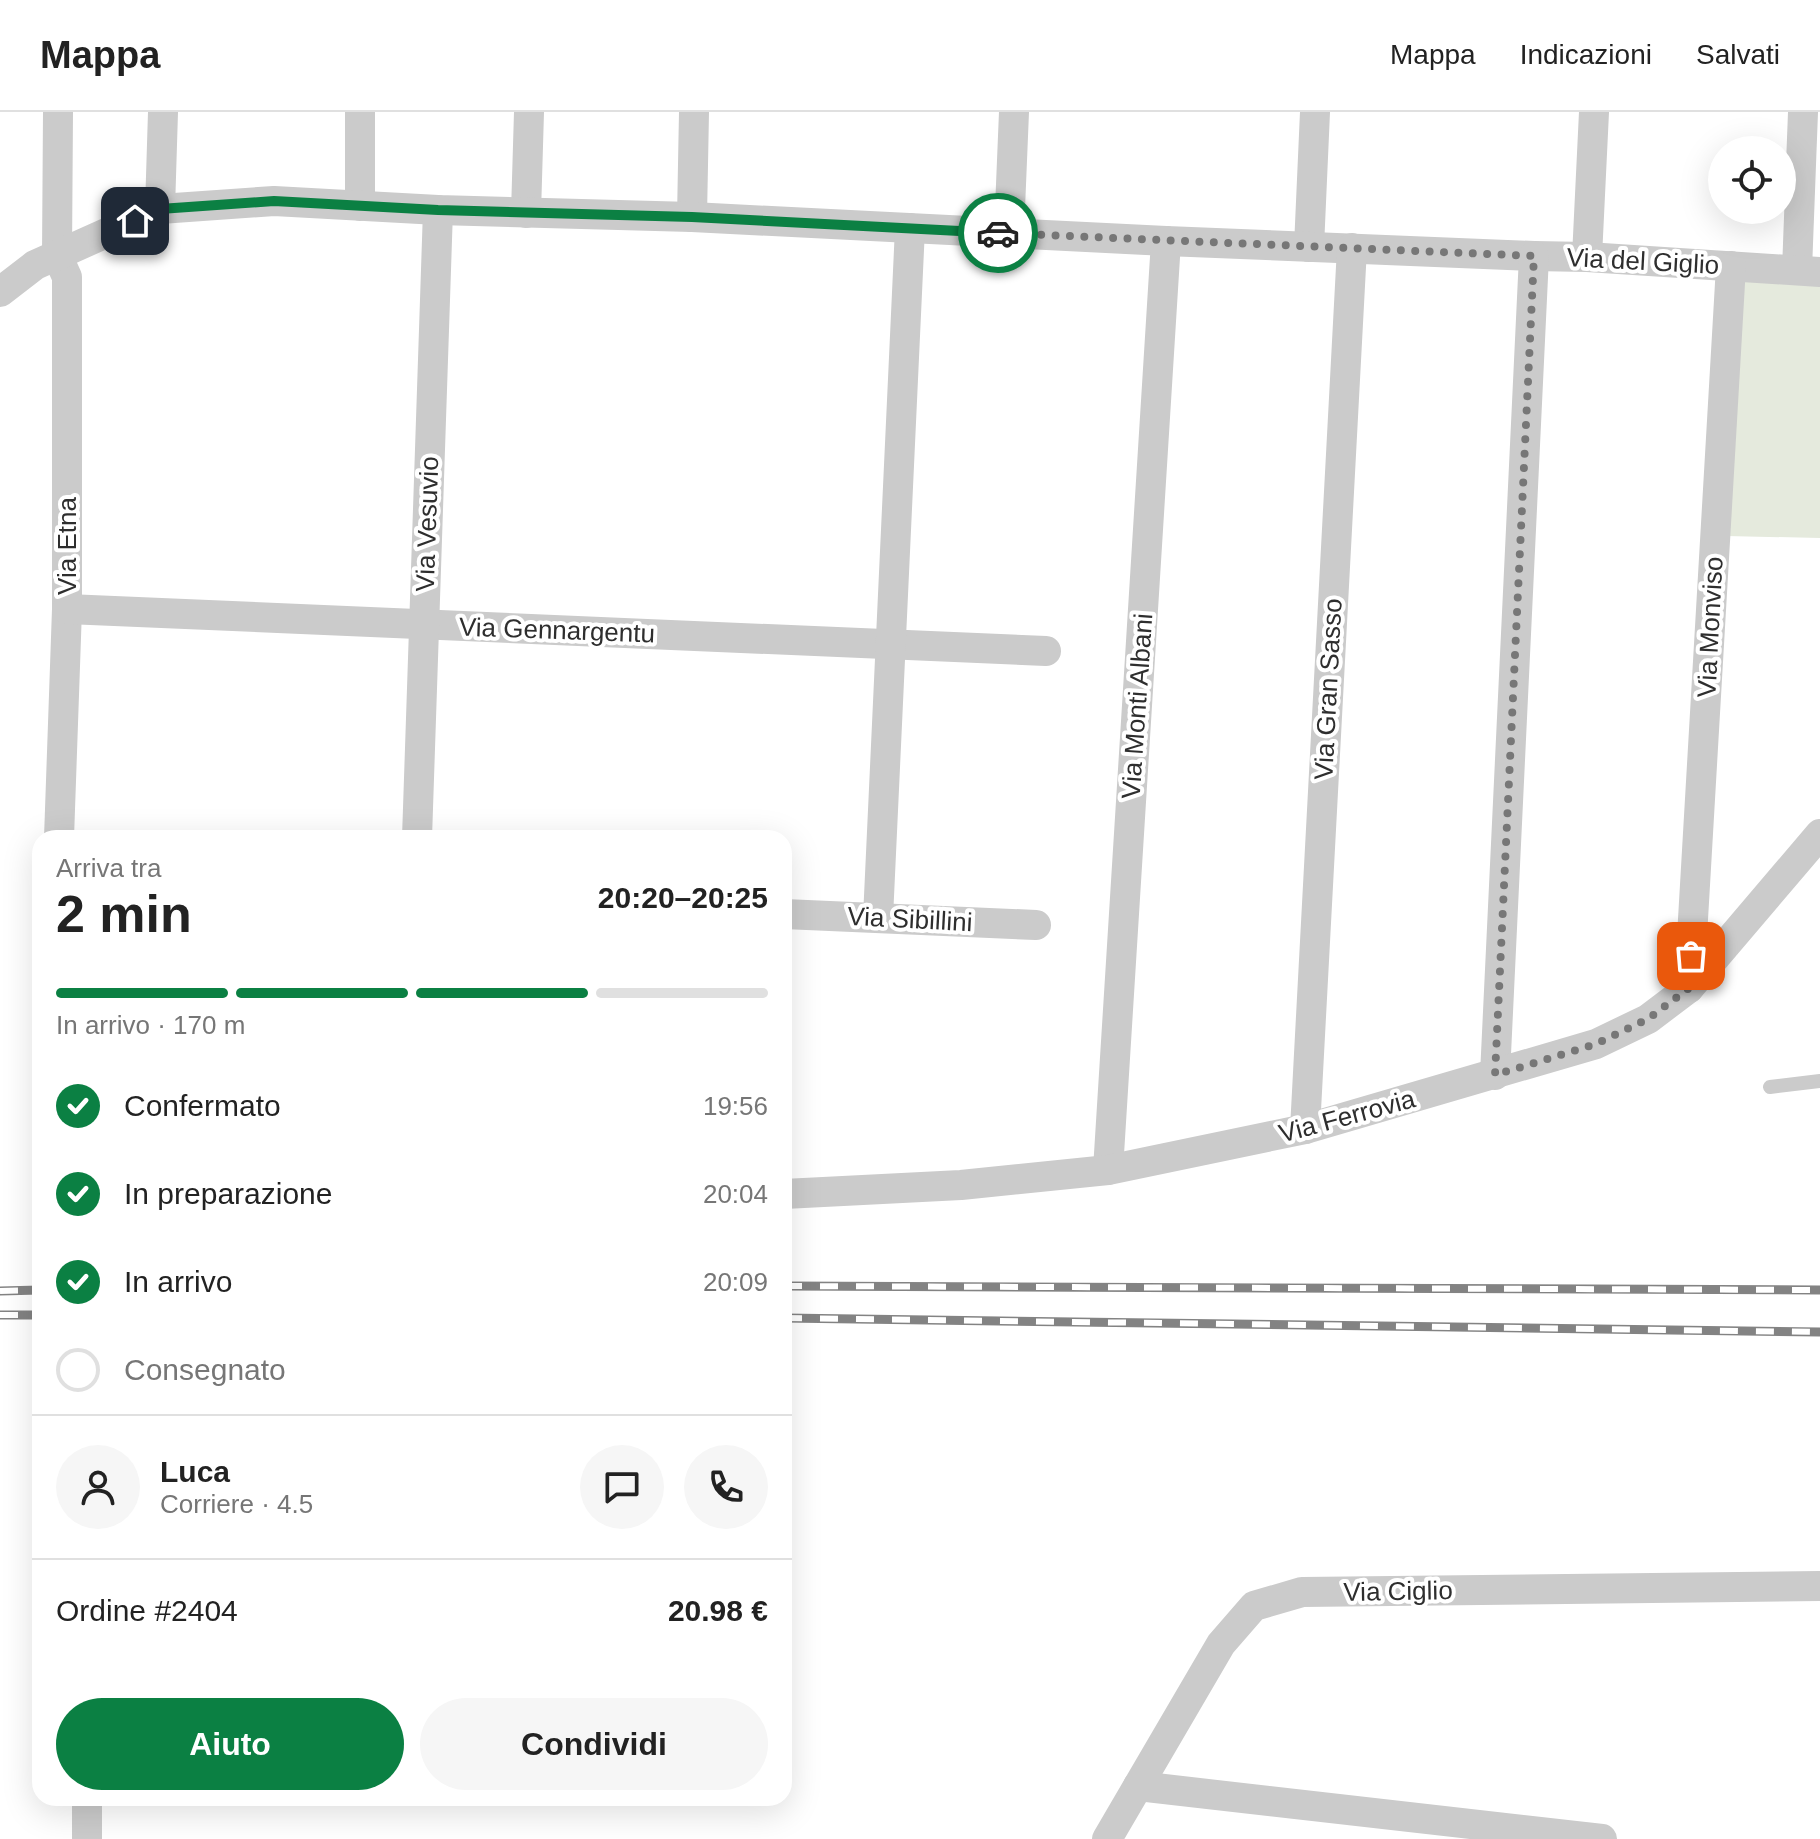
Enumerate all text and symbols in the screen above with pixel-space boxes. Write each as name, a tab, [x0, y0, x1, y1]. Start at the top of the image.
text: Mappa	[40, 34, 160, 76]
text: Mappa	[1390, 39, 1476, 70]
text: Indicazioni	[1520, 39, 1652, 70]
text: Salvati	[1696, 39, 1780, 70]
map controls	[1708, 136, 1796, 224]
button: locate	[1708, 136, 1796, 224]
pin	[101, 187, 169, 255]
courier	[958, 193, 1038, 273]
icon: home	[113, 199, 157, 243]
icon: car	[976, 211, 1020, 255]
street label: Via del Giglio	[1566, 242, 1720, 280]
street label: Via Vesuvio	[410, 456, 444, 592]
street label: Via Etna	[52, 497, 82, 595]
street label: Via Monviso	[1691, 556, 1729, 698]
street label: Via Gran Sasso	[1308, 598, 1348, 780]
street label: Via Gennargentu	[458, 612, 656, 648]
street label: Via Monti Albani	[1116, 612, 1158, 800]
text: Arriva tra	[56, 853, 161, 883]
text: 20:20–20:25	[598, 881, 768, 914]
text: 2 min	[56, 885, 192, 943]
street label: Via Sibillini	[847, 901, 973, 937]
pin	[1657, 922, 1725, 990]
icon: bag	[1669, 934, 1713, 978]
text: In arrivo · 170 m	[56, 1010, 245, 1040]
street label: Via Ferrovia	[1276, 1083, 1419, 1149]
icon: check	[56, 1084, 100, 1128]
text: Confermato	[124, 1089, 281, 1122]
text: 19:56	[703, 1091, 768, 1121]
icon: check	[56, 1172, 100, 1216]
text: In preparazione	[124, 1177, 332, 1210]
text: 20:04	[703, 1179, 768, 1209]
icon: check	[56, 1260, 100, 1304]
text: In arrivo	[124, 1265, 232, 1298]
text: 20:09	[703, 1267, 768, 1297]
text: Consegnato	[124, 1353, 286, 1386]
button: person	[56, 1445, 140, 1529]
button: chat	[580, 1445, 664, 1529]
button: phone	[684, 1445, 768, 1529]
text: Luca	[160, 1455, 230, 1488]
text: Corriere · 4.5	[160, 1489, 313, 1519]
street label: Via Ciglio	[1343, 1575, 1453, 1607]
text: Ordine #2404	[56, 1594, 238, 1627]
text: 20.98 €	[668, 1594, 768, 1627]
button: Aiuto	[56, 1698, 404, 1790]
button: Condividi	[420, 1698, 768, 1790]

